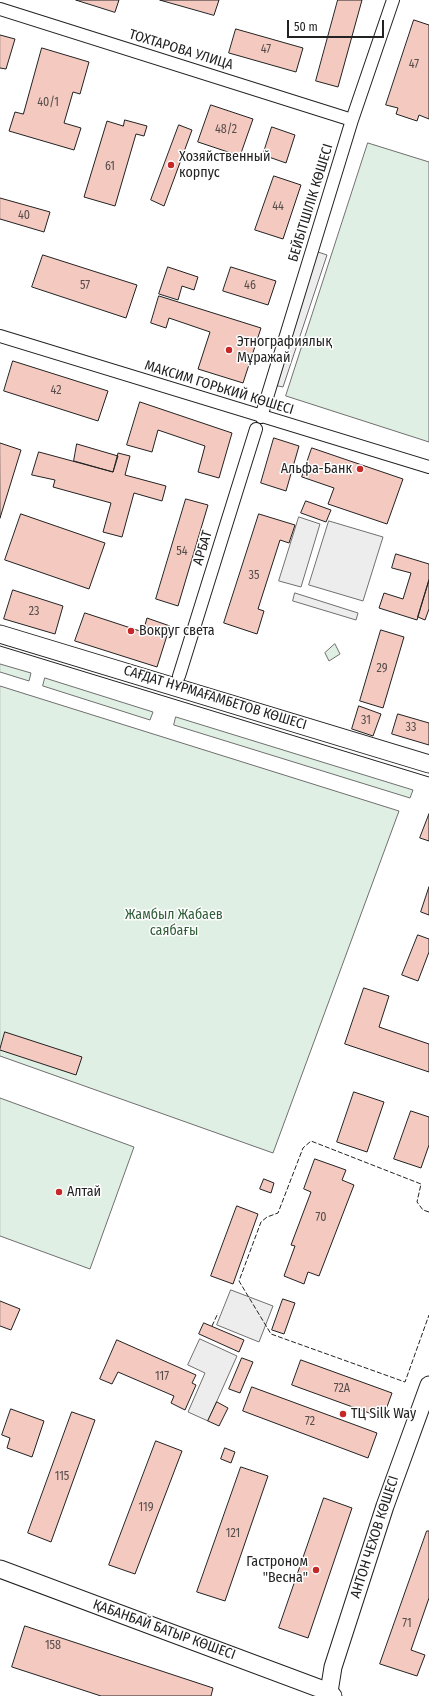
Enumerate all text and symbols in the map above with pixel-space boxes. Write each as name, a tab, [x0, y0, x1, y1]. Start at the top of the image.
scale bar	[289, 12, 386, 38]
text: 50 m	[294, 20, 318, 34]
street label: ТОХТАРОВА УЛИЦА	[127, 26, 235, 74]
house number: 47	[261, 43, 271, 57]
house number: 47	[409, 58, 419, 72]
house number: 40/1	[37, 96, 59, 110]
house number: 48/2	[215, 123, 237, 137]
street label: БЕЙБІТШІЛІК КӨШЕСІ	[285, 142, 337, 264]
place label: Хозяйственный корпус	[179, 149, 271, 182]
house number: 61	[105, 160, 115, 174]
marker: Хозяйственный корпус	[166, 160, 176, 170]
house number: 44	[272, 200, 284, 214]
house number: 40	[18, 209, 30, 223]
house number: 57	[80, 279, 90, 293]
house number: 46	[244, 279, 256, 293]
place label: Этнографиялық Мұражай	[237, 334, 332, 366]
marker: Этнографиялық Мұражай	[224, 345, 234, 355]
street label: МАКСИМ ГОРЬКИЙ КӨШЕСІ	[142, 357, 296, 419]
house number: 42	[51, 384, 61, 398]
place label: Альфа-Банк	[281, 461, 352, 477]
marker: Альфа-Банк	[355, 464, 365, 474]
street label: АРБАТ	[190, 529, 216, 567]
house number: 54	[176, 545, 188, 559]
house number: 35	[249, 569, 259, 583]
house number: 23	[29, 605, 39, 619]
place label: Вокруг света	[139, 623, 215, 639]
marker: Вокруг света	[126, 626, 136, 636]
street label: САҒДАТ НҰРМАҒАМБЕТОВ КӨШЕСІ	[121, 662, 309, 734]
house number: 29	[376, 662, 388, 676]
house number: 31	[361, 714, 371, 728]
house number: 33	[406, 721, 416, 735]
park label: Жамбыл Жабаев саябағы	[125, 907, 223, 940]
place label: Алтай	[67, 1184, 101, 1200]
marker: Алтай	[54, 1187, 64, 1197]
house number: 70	[316, 1211, 326, 1225]
house number: 117	[155, 1370, 169, 1384]
house number: 72А	[334, 1382, 350, 1396]
place label: ТЦ Silk Way	[351, 1406, 416, 1422]
marker: ТЦ Silk Way	[338, 1409, 348, 1419]
house number: 72	[305, 1415, 315, 1429]
house number: 115	[55, 1470, 69, 1484]
street label: АНТОН ЧЕХОВ КӨШЕСІ	[347, 1474, 403, 1600]
house number: 119	[138, 1501, 154, 1515]
house number: 121	[226, 1527, 240, 1541]
place label: Гастроном "Весна"	[246, 1554, 308, 1586]
marker: Гастроном "Весна"	[311, 1565, 321, 1575]
street label: ҚАБАНБАЙ БАТЫР КӨШЕСІ	[90, 1596, 238, 1664]
house number: 71	[402, 1617, 412, 1631]
house number: 158	[45, 1639, 61, 1653]

